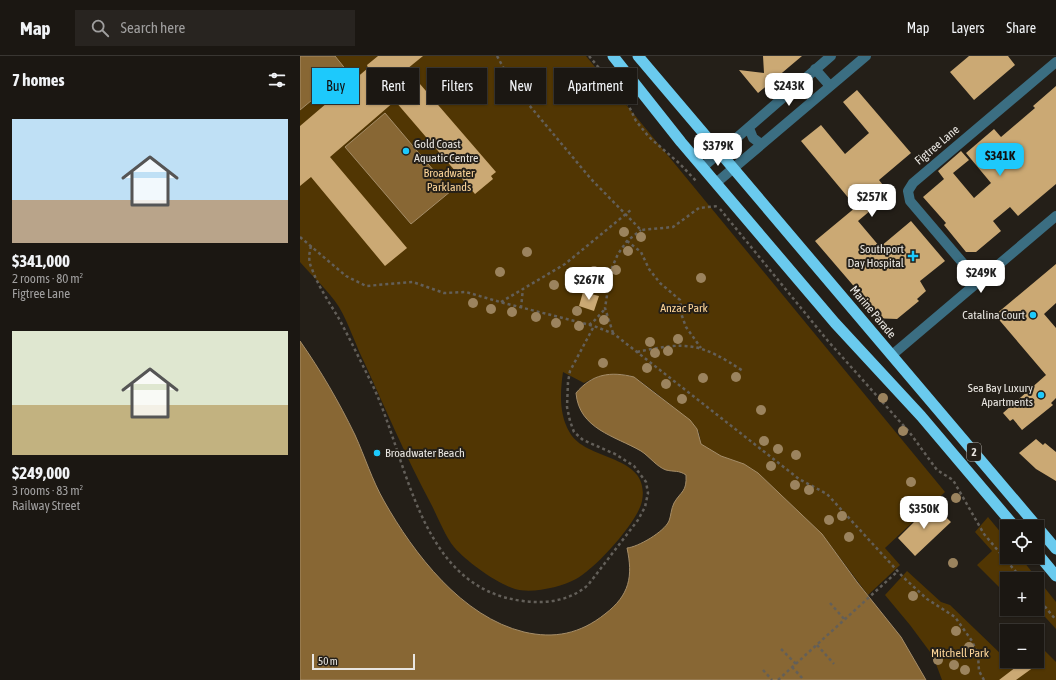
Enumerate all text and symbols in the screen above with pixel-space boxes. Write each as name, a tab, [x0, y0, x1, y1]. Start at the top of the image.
search box	[75, 10, 355, 46]
text: Map	[20, 17, 51, 39]
icon: search	[89, 17, 111, 39]
text: Search here	[121, 19, 185, 36]
text: Map	[907, 20, 929, 36]
text: Layers	[951, 20, 984, 36]
text: Share	[1006, 20, 1036, 36]
chip: Buy	[312, 68, 359, 104]
chip: Rent	[367, 68, 419, 104]
chip: Filters	[427, 68, 487, 104]
chip: New	[495, 68, 546, 104]
chip: Apartment	[554, 68, 637, 104]
icon: filters	[266, 69, 288, 91]
text: 7 homes	[12, 70, 65, 90]
pin: $243K	[761, 73, 817, 107]
text: $243K	[774, 78, 804, 93]
street label: Figtree Lane	[912, 122, 962, 168]
pin: $379K	[690, 133, 746, 167]
place label: Gold Coast Aquatic Centre	[414, 137, 478, 165]
text: $379K	[703, 138, 733, 153]
pin: $341K	[972, 143, 1028, 177]
icon: home	[114, 145, 186, 217]
marker: Gold Coast Aquatic Centre	[401, 146, 411, 156]
text: $341K	[985, 148, 1015, 163]
park label: Broadwater Parklands	[423, 166, 475, 194]
pin: $257K	[844, 184, 900, 218]
text: $257K	[857, 189, 887, 204]
place label: Southport Day Hospital	[848, 242, 905, 270]
marker: Southport Day Hospital	[907, 250, 919, 262]
text: $341,000	[12, 251, 70, 271]
pin: $249K	[953, 260, 1009, 294]
text: $249K	[966, 265, 996, 280]
pin: $267K	[561, 267, 617, 301]
text: 2 rooms · 80 m²	[12, 271, 83, 286]
text: $267K	[574, 272, 604, 287]
street label: Marine Parade	[847, 283, 899, 341]
text: Figtree Lane	[12, 286, 70, 301]
park label: Anzac Park	[660, 301, 709, 315]
place label: Catalina Court	[962, 308, 1026, 322]
marker: Catalina Court	[1028, 310, 1038, 320]
icon: home	[114, 357, 186, 429]
place label: Sea Bay Luxury Apartments	[968, 381, 1033, 409]
marker: Sea Bay Luxury Apartments	[1036, 390, 1046, 400]
road number: 2	[967, 443, 981, 461]
place label: Broadwater Beach	[385, 446, 465, 460]
marker: Broadwater Beach	[372, 448, 382, 458]
text: $249,000	[12, 463, 70, 483]
text: 3 rooms · 83 m²	[12, 483, 83, 498]
pin: $350K	[896, 496, 952, 530]
text: Railway Street	[12, 498, 80, 513]
text: $350K	[909, 501, 939, 516]
map controls	[1000, 520, 1044, 668]
button: locate	[1000, 520, 1044, 564]
button: +	[1000, 572, 1044, 616]
button: −	[1000, 624, 1044, 668]
park label: Mitchell Park	[931, 646, 990, 660]
scale bar	[312, 652, 415, 671]
text: 50 m	[318, 655, 338, 667]

